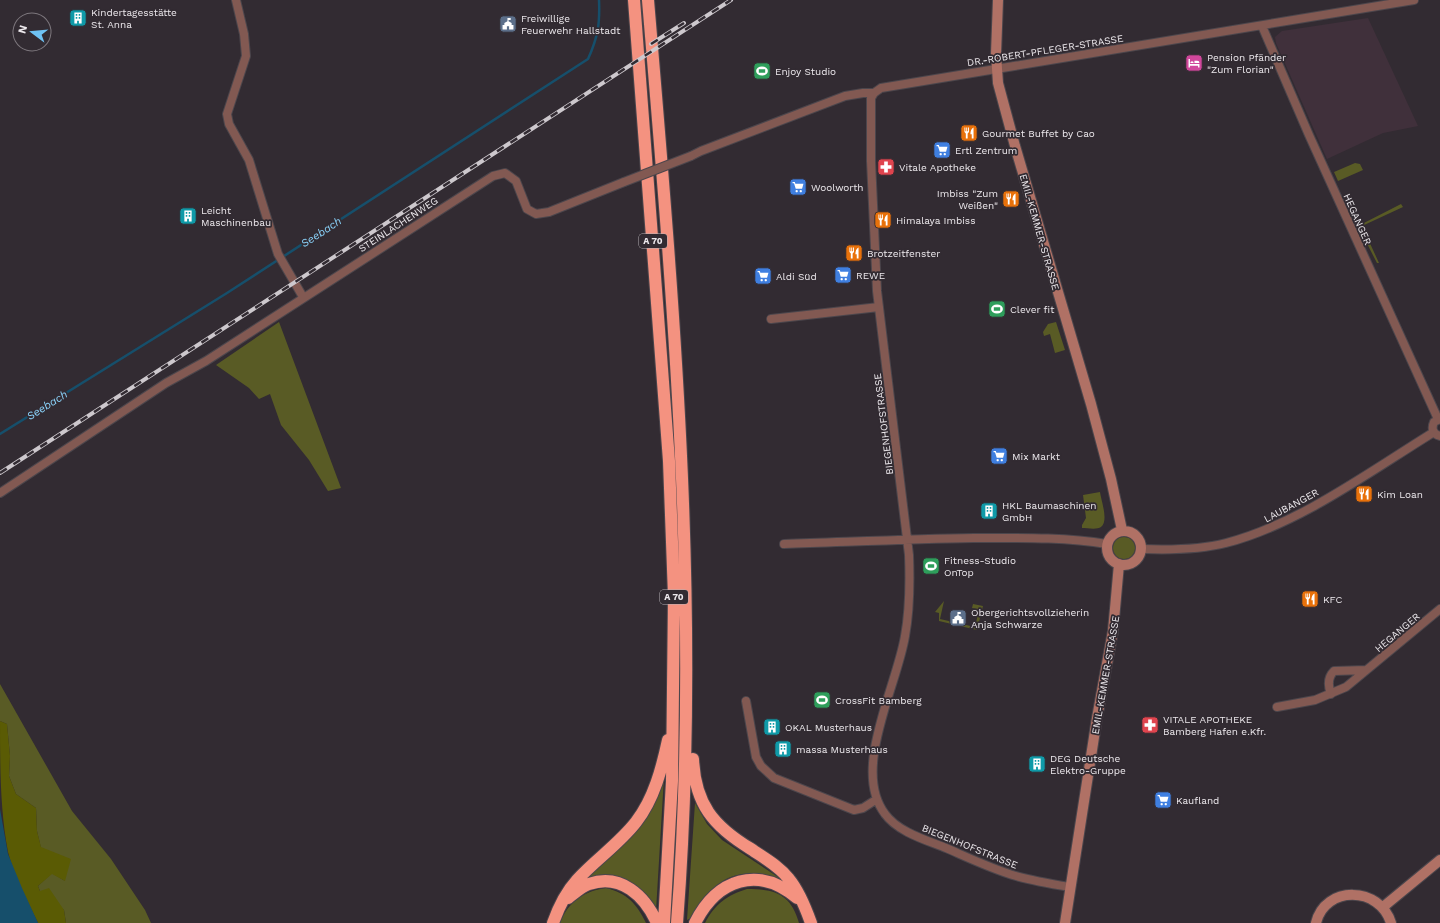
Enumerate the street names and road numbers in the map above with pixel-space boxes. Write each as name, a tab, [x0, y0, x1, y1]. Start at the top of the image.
street label: DR.-ROBERT-PFLEGER-STRASSE	[966, 33, 1124, 68]
street label: EMIL-KEMMER-STRASSE	[1018, 173, 1061, 291]
street label: HEGANGER	[1341, 192, 1374, 247]
street label: STEINLACHENWEG	[357, 195, 440, 254]
road number: A 70	[639, 234, 667, 248]
street label: BIEGENHOFSTRASSE	[872, 373, 895, 475]
street label: LAUBANGER	[1262, 486, 1321, 524]
road number: A 70	[660, 590, 688, 604]
street label: HEGANGER	[1373, 610, 1422, 654]
street label: EMIL-KEMMER-STRASSE	[1090, 615, 1121, 735]
street label: BIEGENHOFSTRASSE	[920, 822, 1019, 871]

